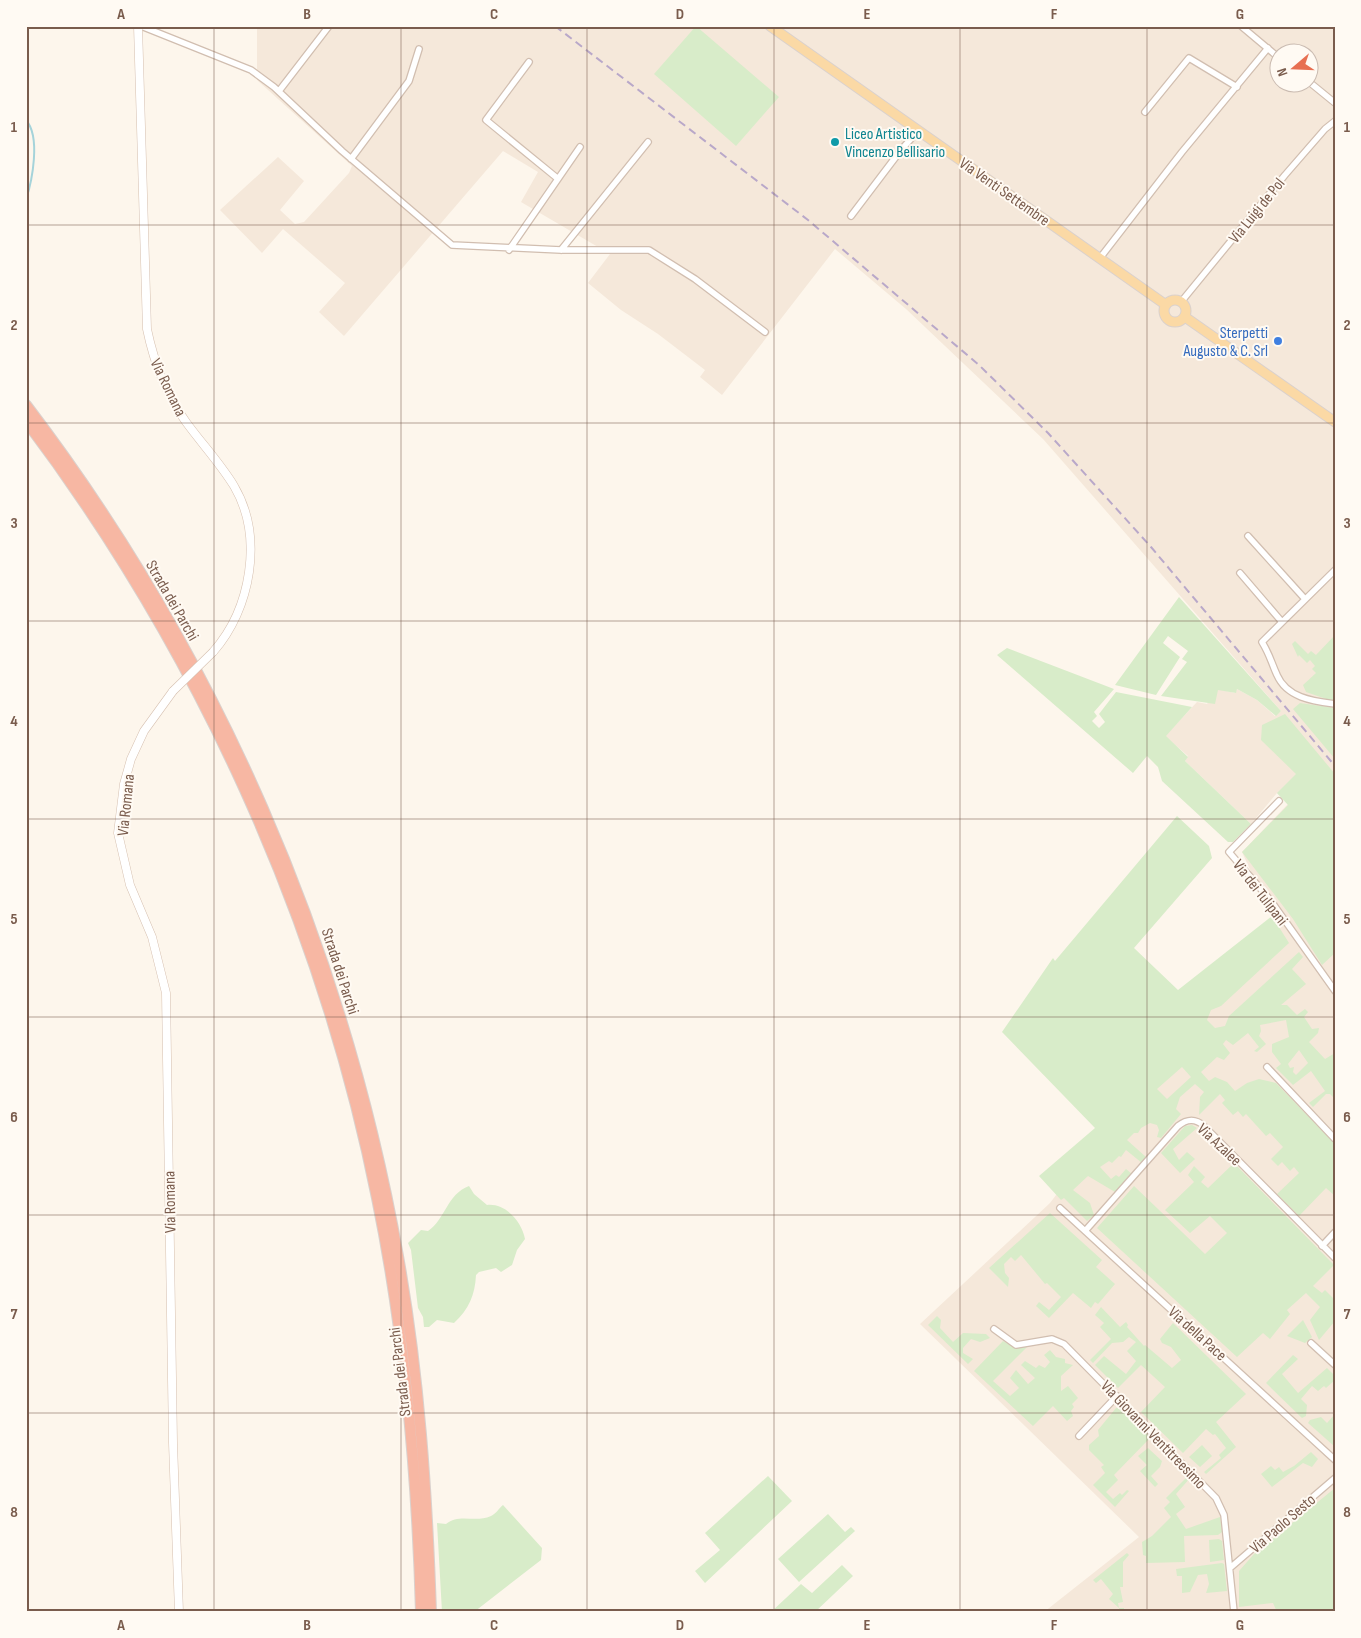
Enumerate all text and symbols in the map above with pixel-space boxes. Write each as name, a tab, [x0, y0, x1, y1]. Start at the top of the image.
text: A	[116, 5, 125, 24]
text: B	[303, 5, 311, 24]
text: C	[490, 5, 498, 24]
text: D	[676, 5, 684, 24]
text: E	[864, 5, 871, 24]
text: F	[1051, 5, 1058, 24]
text: G	[1236, 5, 1244, 24]
north arrow	[1268, 42, 1318, 92]
text: N	[1273, 66, 1291, 78]
text: 1	[11, 118, 18, 137]
text: 1	[1344, 118, 1351, 137]
place label: Liceo Artistico Vincenzo Bellisario	[845, 125, 945, 162]
marker: Liceo Artistico Vincenzo Bellisario	[829, 136, 841, 148]
street label: Via Venti Settembre	[955, 154, 1053, 231]
street label: Via Luigi de Pol	[1225, 174, 1289, 247]
text: 2	[10, 316, 18, 335]
text: 2	[1343, 316, 1351, 335]
place label: Sterpetti Augusto & C. Srl	[1182, 324, 1268, 361]
marker: Sterpetti Augusto & C. Srl	[1272, 335, 1284, 347]
street label: Via Romana	[145, 356, 190, 420]
text: 3	[10, 514, 18, 533]
text: 3	[1343, 514, 1351, 533]
street label: Strada dei Parchi	[141, 557, 202, 644]
text: 4	[10, 712, 18, 731]
text: 4	[1343, 712, 1351, 731]
street label: Via Romana	[114, 773, 139, 837]
street label: Via dei Tulipani	[1228, 856, 1291, 930]
text: 5	[10, 910, 18, 929]
text: 5	[1343, 910, 1351, 929]
street label: Strada dei Parchi	[317, 926, 362, 1017]
text: 6	[10, 1108, 18, 1127]
text: 6	[1343, 1108, 1351, 1127]
street label: Via Azalee	[1193, 1120, 1245, 1170]
street label: Via Romana	[160, 1171, 181, 1233]
street label: Via della Pace	[1164, 1303, 1230, 1365]
text: 7	[11, 1305, 18, 1324]
text: 7	[1344, 1305, 1351, 1324]
street label: Strada dei Parchi	[386, 1326, 415, 1417]
street label: Via Giovanni Ventitreesimo	[1096, 1377, 1210, 1493]
street label: Via Paolo Sesto	[1246, 1490, 1320, 1558]
text: 8	[10, 1503, 18, 1522]
text: 8	[1343, 1503, 1351, 1522]
text: A	[116, 1616, 125, 1635]
text: B	[303, 1616, 311, 1635]
text: C	[490, 1616, 498, 1635]
text: D	[676, 1616, 684, 1635]
text: E	[864, 1616, 871, 1635]
text: F	[1051, 1616, 1058, 1635]
text: G	[1236, 1616, 1244, 1635]

